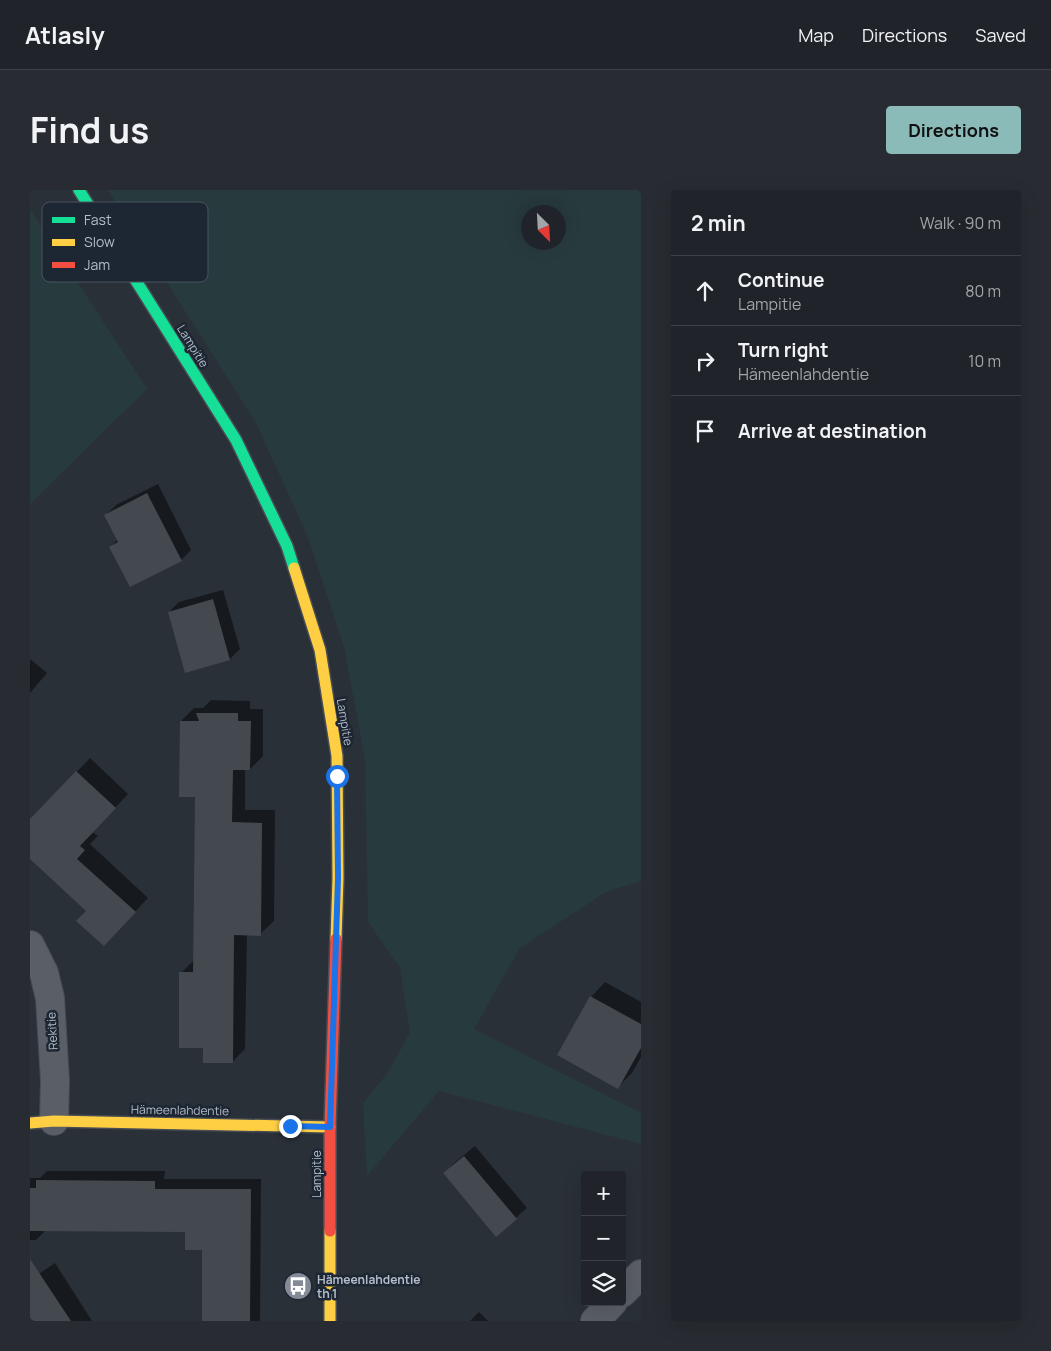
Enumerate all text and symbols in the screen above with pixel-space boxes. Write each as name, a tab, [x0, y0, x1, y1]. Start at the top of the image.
text: Atlasly	[25, 18, 105, 51]
text: Map	[798, 23, 834, 47]
text: Directions	[862, 23, 947, 47]
text: Saved	[975, 23, 1026, 47]
text: Find us	[30, 106, 149, 154]
button: Directions	[886, 106, 1021, 154]
legend	[42, 202, 208, 282]
north arrow	[521, 205, 566, 250]
text: 2 min	[691, 209, 746, 237]
text: Fast	[84, 210, 112, 229]
text: Walk · 90 m	[920, 212, 1001, 234]
text: Slow	[84, 232, 115, 251]
text: Jam	[84, 255, 110, 274]
text: Continue	[738, 267, 824, 293]
icon: ahead	[691, 277, 719, 305]
text: 80 m	[965, 280, 1001, 302]
text: Lampitie	[738, 293, 801, 315]
street label: Lampitie	[173, 321, 213, 371]
text: Turn right	[738, 337, 828, 363]
icon: right	[691, 347, 719, 375]
text: 10 m	[968, 350, 1001, 372]
text: Hämeenlahdentie	[738, 363, 869, 385]
icon: arrive	[691, 417, 719, 445]
text: Arrive at destination	[738, 418, 927, 444]
street label: Lampitie	[333, 697, 357, 747]
route start	[326, 765, 349, 788]
street label: Rekitie	[43, 1012, 61, 1050]
street label: Hämeenlahdentie	[131, 1101, 229, 1119]
route end	[279, 1115, 302, 1138]
street label: Lampitie	[308, 1150, 325, 1198]
map controls	[581, 1171, 626, 1306]
button: +	[581, 1171, 626, 1216]
button: −	[581, 1216, 626, 1261]
button: layers	[581, 1261, 626, 1306]
bus stop icon: Hämeenlahdentie th 1	[283, 1271, 313, 1301]
place label: Hämeenlahdentie th 1	[317, 1271, 421, 1302]

